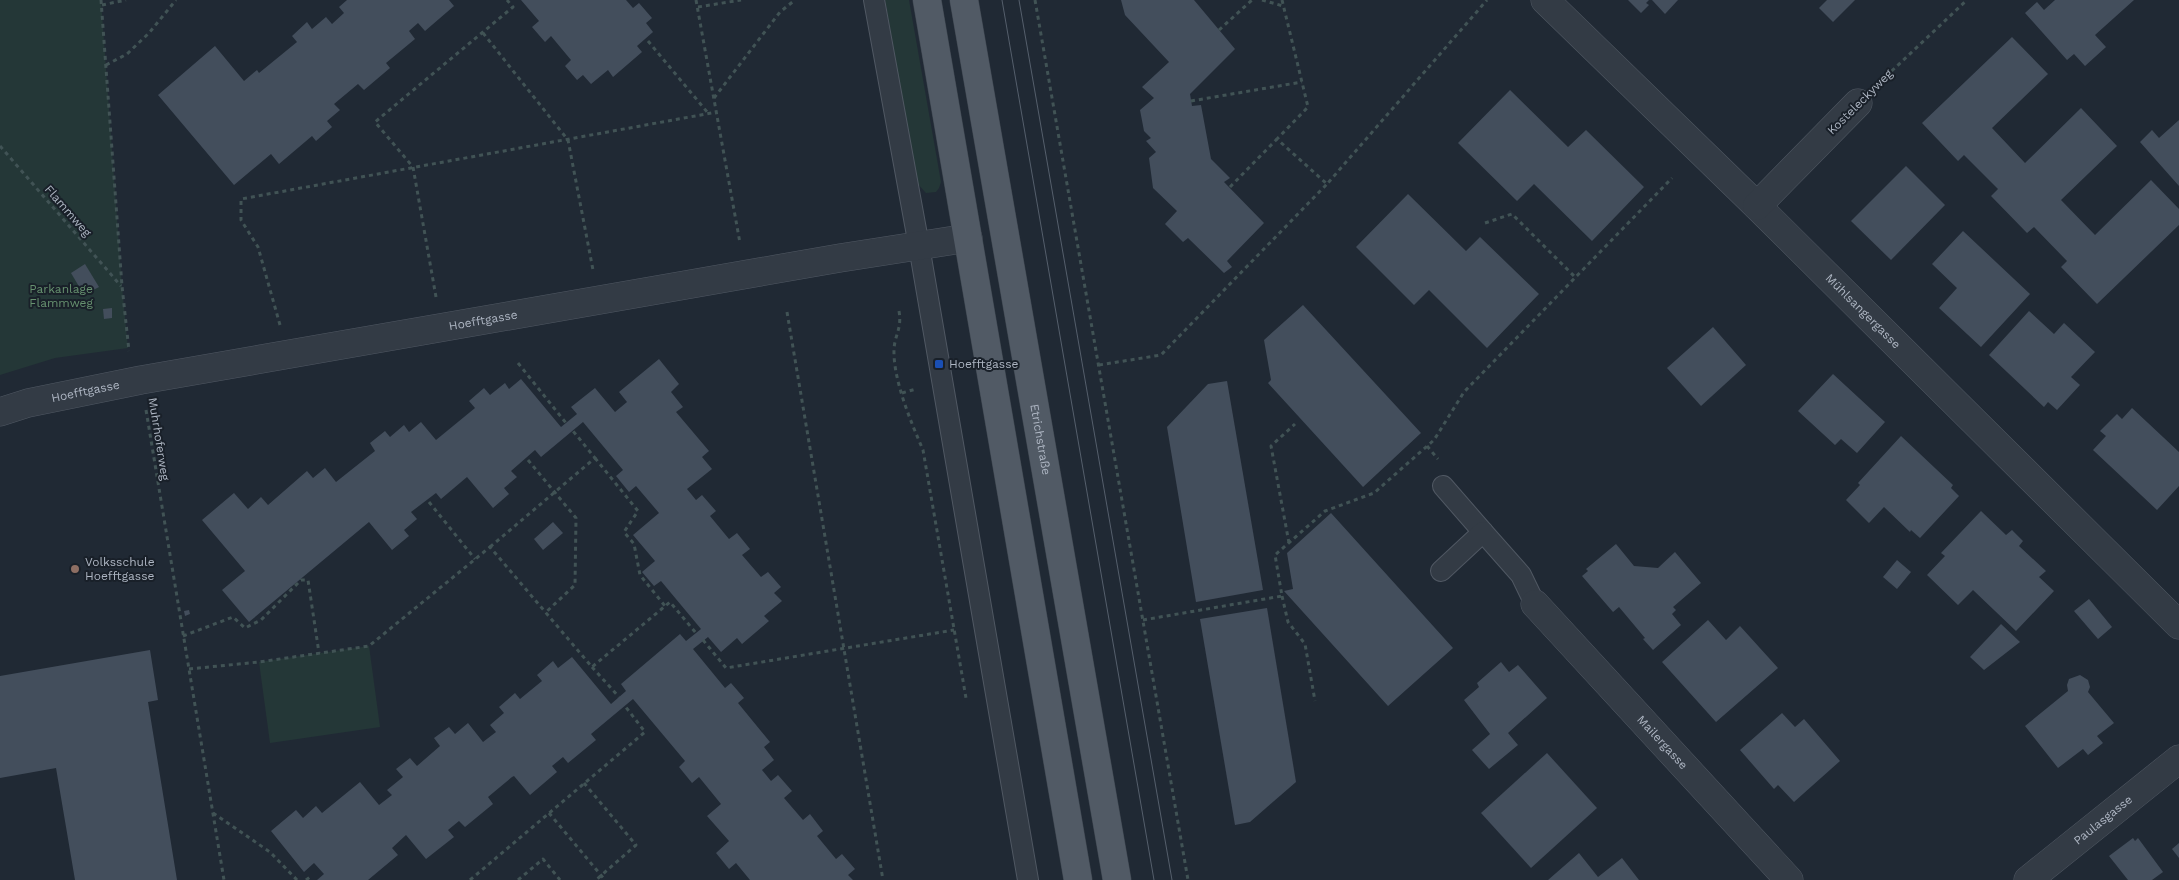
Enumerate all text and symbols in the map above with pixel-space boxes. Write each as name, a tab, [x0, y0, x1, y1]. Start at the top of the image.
street label: Kosteleckyweg	[1825, 66, 1896, 137]
street label: Flammweg	[42, 182, 95, 240]
street label: Mühlsangergasse	[1823, 271, 1903, 351]
park label: Parkanlage Flammweg	[29, 282, 93, 310]
street label: Hoefftgasse	[448, 307, 519, 333]
place label: Hoefftgasse	[949, 357, 1018, 371]
marker: Hoefftgasse	[933, 358, 945, 370]
street label: Hoefftgasse	[50, 378, 121, 405]
street label: Muhrhoferweg	[146, 396, 173, 482]
street label: Etrichstraße	[1027, 403, 1053, 476]
place label: Volksschule Hoefftgasse	[85, 555, 155, 583]
marker: Volksschule Hoefftgasse	[69, 563, 81, 575]
street label: Mailergasse	[1634, 713, 1691, 772]
street label: Paulasgasse	[2071, 792, 2135, 848]

